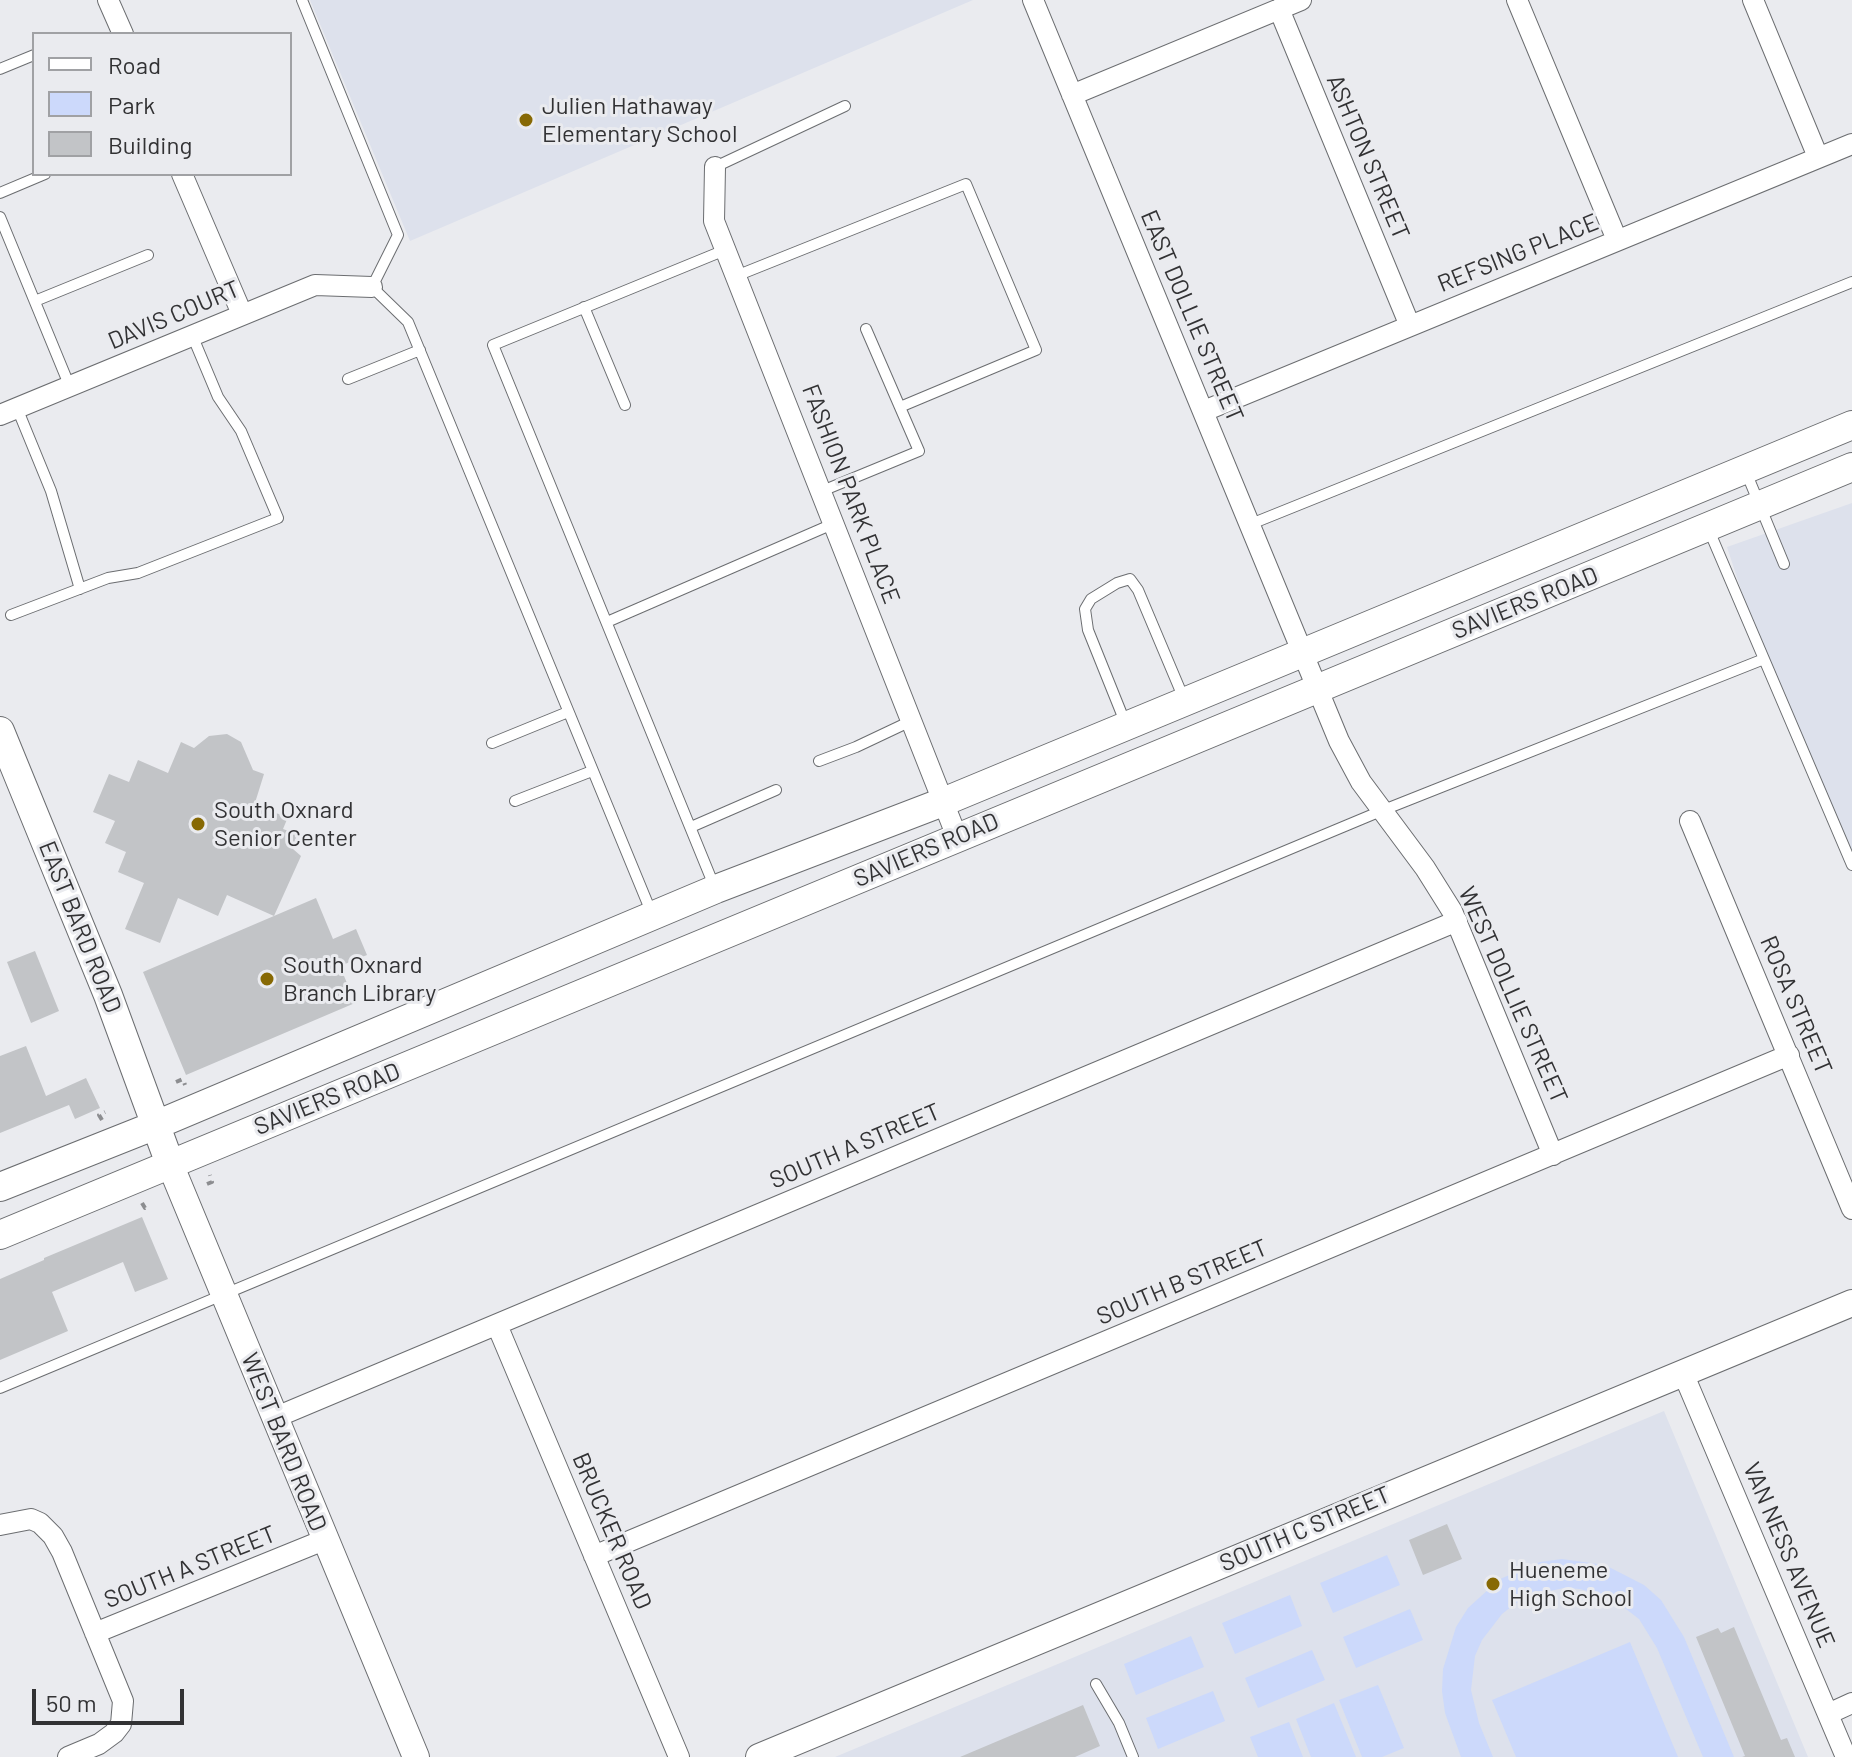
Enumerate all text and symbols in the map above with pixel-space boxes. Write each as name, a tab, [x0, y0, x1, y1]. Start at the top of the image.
legend	[32, 32, 292, 176]
text: Road	[108, 50, 161, 79]
street label: ASHTON STREET	[1320, 70, 1416, 244]
text: Park	[108, 90, 155, 119]
place label: Julien Hathaway Elementary School	[542, 92, 737, 148]
marker: Julien Hathaway Elementary School	[517, 111, 535, 129]
text: Building	[108, 130, 192, 159]
street label: EAST DOLLIE STREET	[1134, 206, 1250, 426]
street label: REFSING PLACE	[1433, 208, 1603, 298]
street label: DAVIS COURT	[104, 274, 244, 356]
street label: FASHION PARK PLACE	[796, 380, 906, 608]
street label: SAVIERS ROAD	[1448, 561, 1602, 645]
place label: South Oxnard Senior Center	[214, 796, 357, 852]
street label: SAVIERS ROAD	[849, 807, 1003, 893]
marker: South Oxnard Senior Center	[189, 815, 207, 833]
street label: EAST BARD ROAD	[32, 837, 128, 1017]
street label: WEST DOLLIE STREET	[1452, 882, 1574, 1108]
street label: ROSA STREET	[1754, 931, 1838, 1079]
place label: South Oxnard Branch Library	[283, 951, 436, 1007]
marker: South Oxnard Branch Library	[258, 970, 276, 988]
street label: SAVIERS ROAD	[250, 1057, 404, 1141]
street label: SOUTH A STREET	[765, 1097, 945, 1195]
street label: SOUTH B STREET	[1092, 1233, 1272, 1331]
street label: WEST BARD ROAD	[235, 1349, 333, 1535]
street label: BRUCKER ROAD	[566, 1448, 658, 1614]
street label: VAN NESS AVENUE	[1737, 1458, 1841, 1652]
street label: SOUTH C STREET	[1215, 1480, 1395, 1578]
street label: SOUTH A STREET	[100, 1519, 280, 1615]
place label: Hueneme High School	[1509, 1556, 1632, 1612]
marker: Hueneme High School	[1484, 1575, 1502, 1593]
scale bar	[36, 1673, 188, 1723]
text: 50 m	[46, 1688, 97, 1717]

